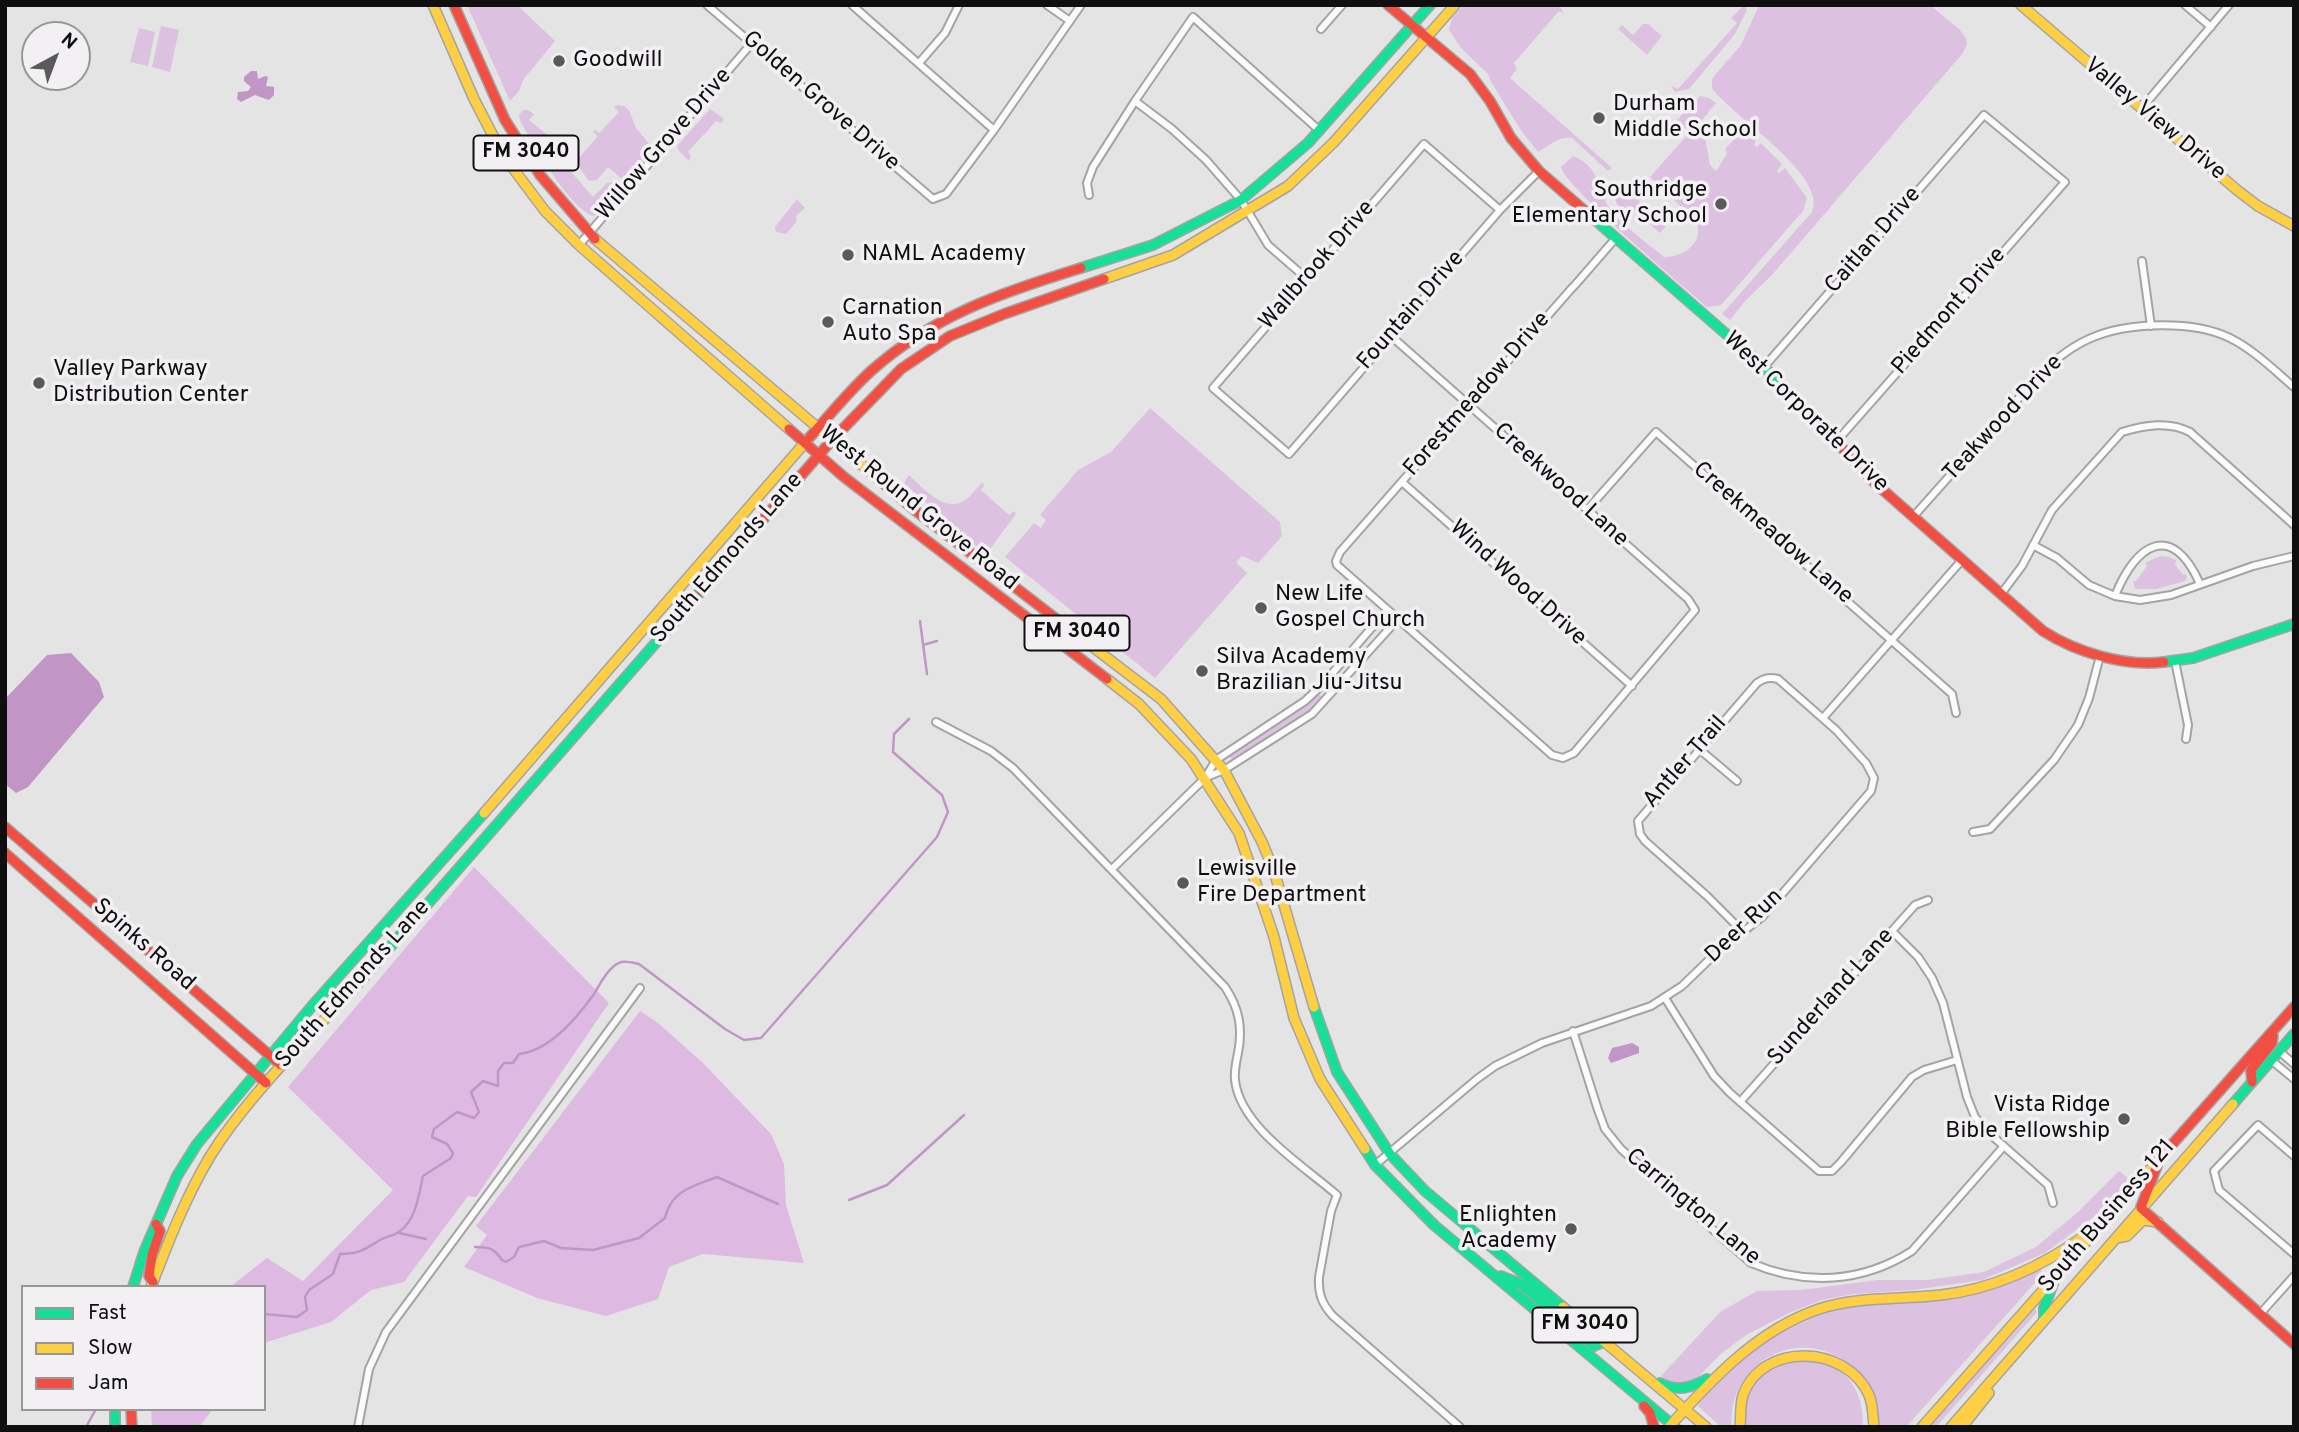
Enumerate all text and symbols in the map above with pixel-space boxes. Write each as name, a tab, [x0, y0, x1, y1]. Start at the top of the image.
north arrow	[21, 21, 91, 91]
street label: Golden Grove Drive	[736, 26, 904, 178]
text: N	[55, 28, 81, 55]
place label: Goodwill	[573, 47, 662, 75]
marker: Goodwill	[551, 53, 567, 69]
street label: Valley View Drive	[2078, 53, 2230, 187]
street label: Willow Grove Drive	[591, 63, 739, 227]
place label: Durham Middle School	[1613, 91, 1757, 145]
marker: Durham Middle School	[1591, 110, 1607, 126]
road number: FM 3040	[474, 136, 578, 170]
place label: Southridge Elementary School	[1512, 177, 1707, 231]
street label: Caitlan Drive	[1820, 182, 1928, 300]
street label: Wallbrook Drive	[1254, 196, 1382, 336]
marker: Southridge Elementary School	[1713, 196, 1729, 212]
place label: NAML Academy	[862, 241, 1026, 269]
street label: Piedmont Drive	[1887, 243, 2013, 381]
street label: Fountain Drive	[1353, 246, 1471, 376]
marker: NAML Academy	[840, 247, 856, 263]
place label: Carnation Auto Spa	[842, 295, 943, 349]
street label: Forestmeadow Drive	[1399, 307, 1557, 483]
marker: Carnation Auto Spa	[820, 314, 836, 330]
street label: West Corporate Drive	[1717, 327, 1893, 499]
street label: Teakwood Drive	[1938, 350, 2070, 488]
place label: Valley Parkway Distribution Center	[53, 356, 249, 410]
marker: Valley Parkway Distribution Center	[31, 375, 47, 391]
street label: Creekwood Lane	[1487, 418, 1633, 554]
street label: West Round Grove Road	[813, 420, 1023, 598]
street label: Creekmeadow Lane	[1686, 457, 1858, 611]
street label: South Edmonds Lane	[646, 468, 810, 650]
street label: Wind Wood Drive	[1443, 515, 1591, 653]
place label: New Life Gospel Church	[1275, 581, 1425, 635]
marker: New Life Gospel Church	[1253, 600, 1269, 616]
road number: FM 3040	[1024, 616, 1130, 650]
place label: Silva Academy Brazilian Jiu-Jitsu	[1216, 644, 1402, 698]
marker: Silva Academy Brazilian Jiu-Jitsu	[1194, 663, 1210, 679]
street label: Antler Trail	[1638, 711, 1734, 815]
place label: Lewisville Fire Department	[1197, 856, 1366, 910]
marker: Lewisville Fire Department	[1175, 875, 1191, 891]
street label: Deer Run	[1700, 884, 1790, 970]
street label: Spinks Road	[86, 894, 200, 998]
street label: South Edmonds Lane	[271, 895, 437, 1075]
street label: Sunderland Lane	[1763, 924, 1901, 1072]
place label: Vista Ridge Bible Fellowship	[1945, 1092, 2110, 1146]
marker: Vista Ridge Bible Fellowship	[2116, 1111, 2132, 1127]
street label: South Business 121	[2034, 1135, 2182, 1299]
street label: Carrington Lane	[1619, 1144, 1765, 1272]
place label: Enlighten Academy	[1459, 1202, 1557, 1256]
marker: Enlighten Academy	[1563, 1221, 1579, 1237]
legend	[21, 1285, 266, 1411]
text: Fast	[88, 1300, 127, 1327]
road number: FM 3040	[1532, 1308, 1638, 1342]
text: Slow	[88, 1335, 133, 1362]
text: Jam	[88, 1370, 129, 1397]

